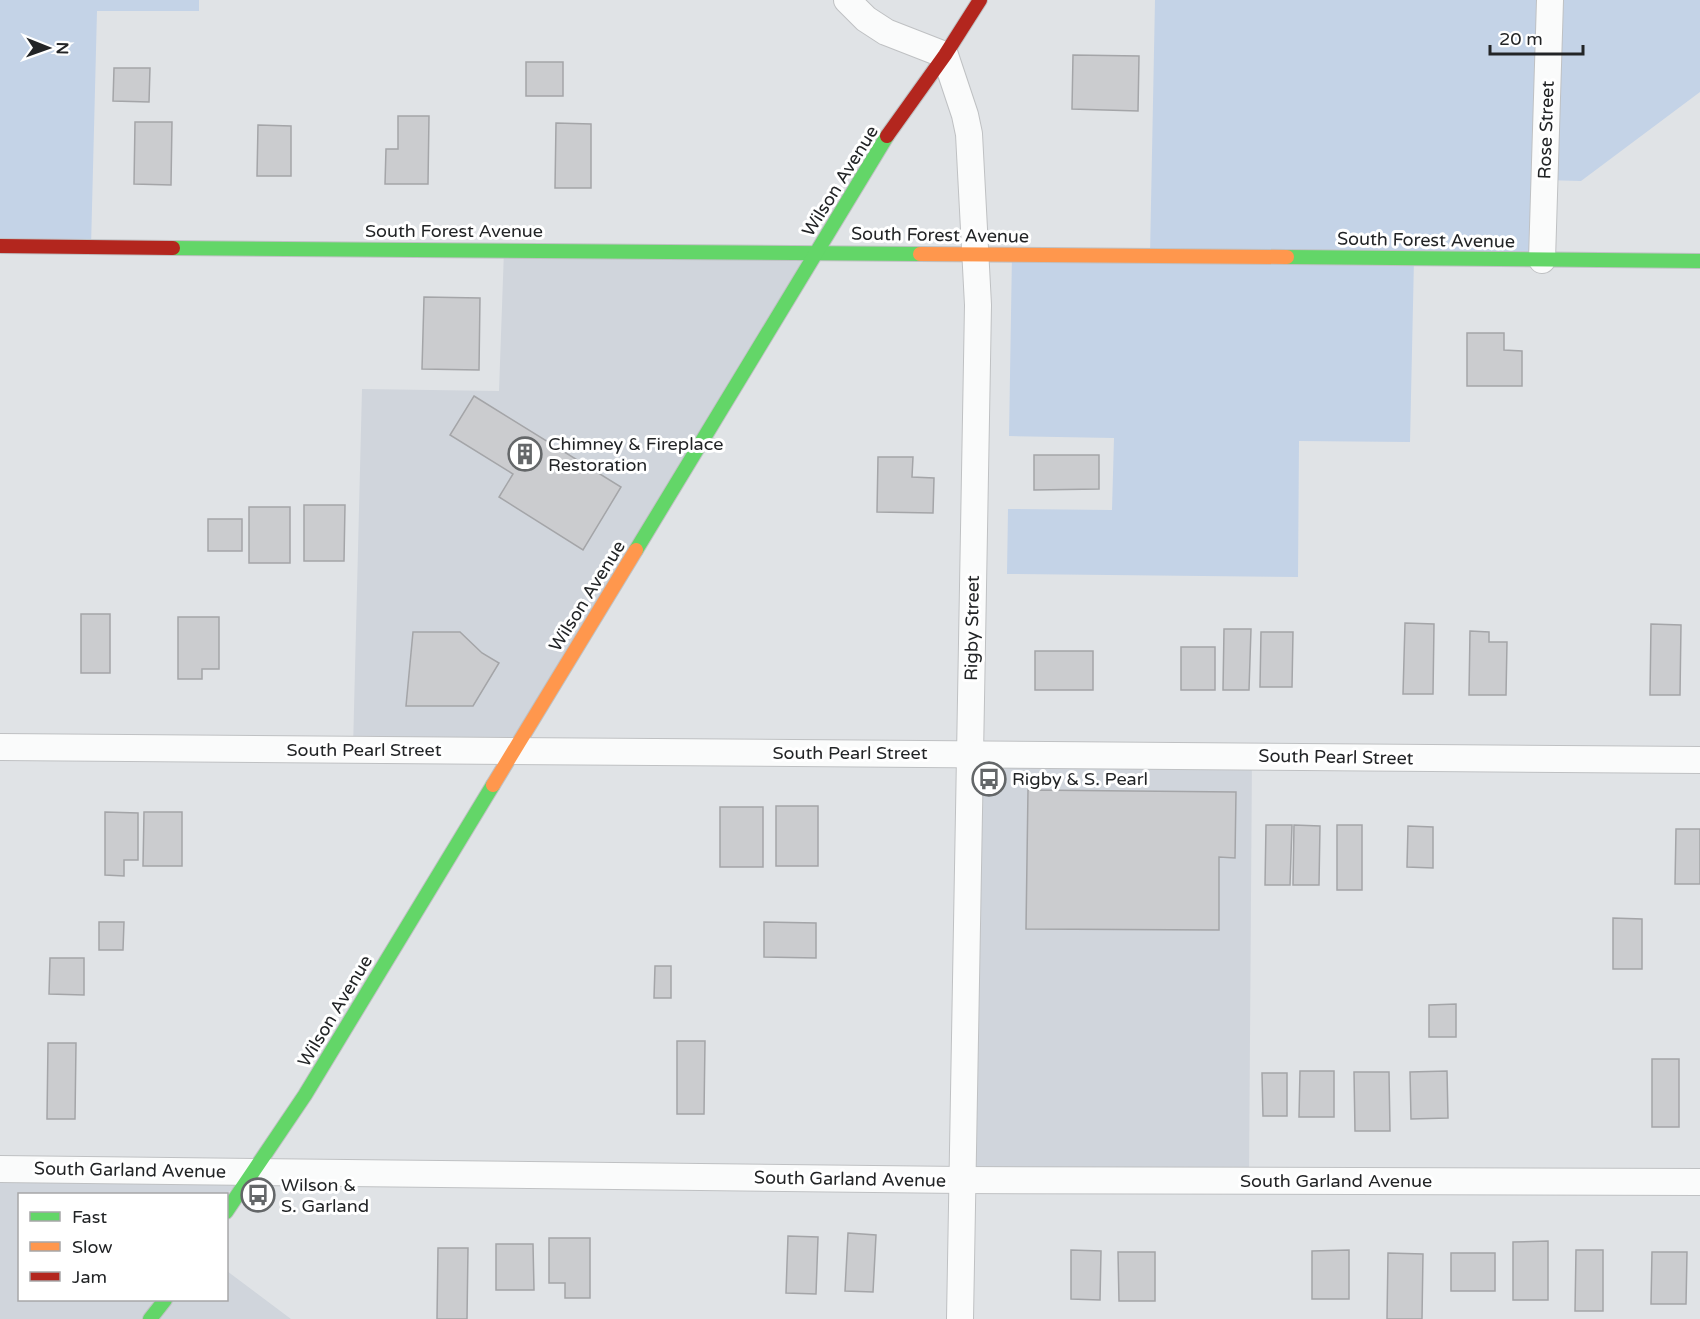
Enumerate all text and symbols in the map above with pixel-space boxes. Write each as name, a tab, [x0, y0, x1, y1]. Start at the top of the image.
north arrow	[18, 18, 78, 78]
scale bar	[1490, 18, 1583, 56]
text: 20 m	[1499, 28, 1543, 50]
text: N	[52, 42, 72, 55]
street label: Rose Street	[1533, 80, 1559, 180]
street label: Wilson Avenue	[797, 121, 883, 241]
street label: South Forest Avenue	[365, 220, 543, 242]
street label: South Forest Avenue	[851, 222, 1029, 248]
street label: South Forest Avenue	[1337, 227, 1515, 253]
place label: Chimney & Fireplace Restoration	[548, 433, 723, 476]
building icon: Chimney & Fireplace Restoration	[507, 436, 543, 472]
street label: Wilson Avenue	[544, 536, 630, 656]
street label: Rigby Street	[960, 575, 984, 681]
street label: South Pearl Street	[286, 739, 442, 761]
street label: South Pearl Street	[772, 742, 928, 764]
street label: South Pearl Street	[1258, 745, 1414, 769]
bus stop icon: Rigby & S. Pearl	[971, 761, 1007, 797]
place label: Rigby & S. Pearl	[1012, 768, 1148, 790]
street label: Wilson Avenue	[293, 951, 377, 1071]
street label: South Garland Avenue	[34, 1157, 226, 1183]
street label: South Garland Avenue	[754, 1166, 946, 1192]
street label: South Garland Avenue	[1240, 1170, 1432, 1192]
place label: Wilson & S. Garland	[281, 1174, 369, 1217]
bus stop icon: Wilson & S. Garland	[240, 1177, 276, 1213]
legend	[18, 1193, 228, 1301]
text: Fast	[72, 1206, 107, 1228]
text: Slow	[72, 1236, 113, 1258]
text: Jam	[72, 1266, 107, 1288]

